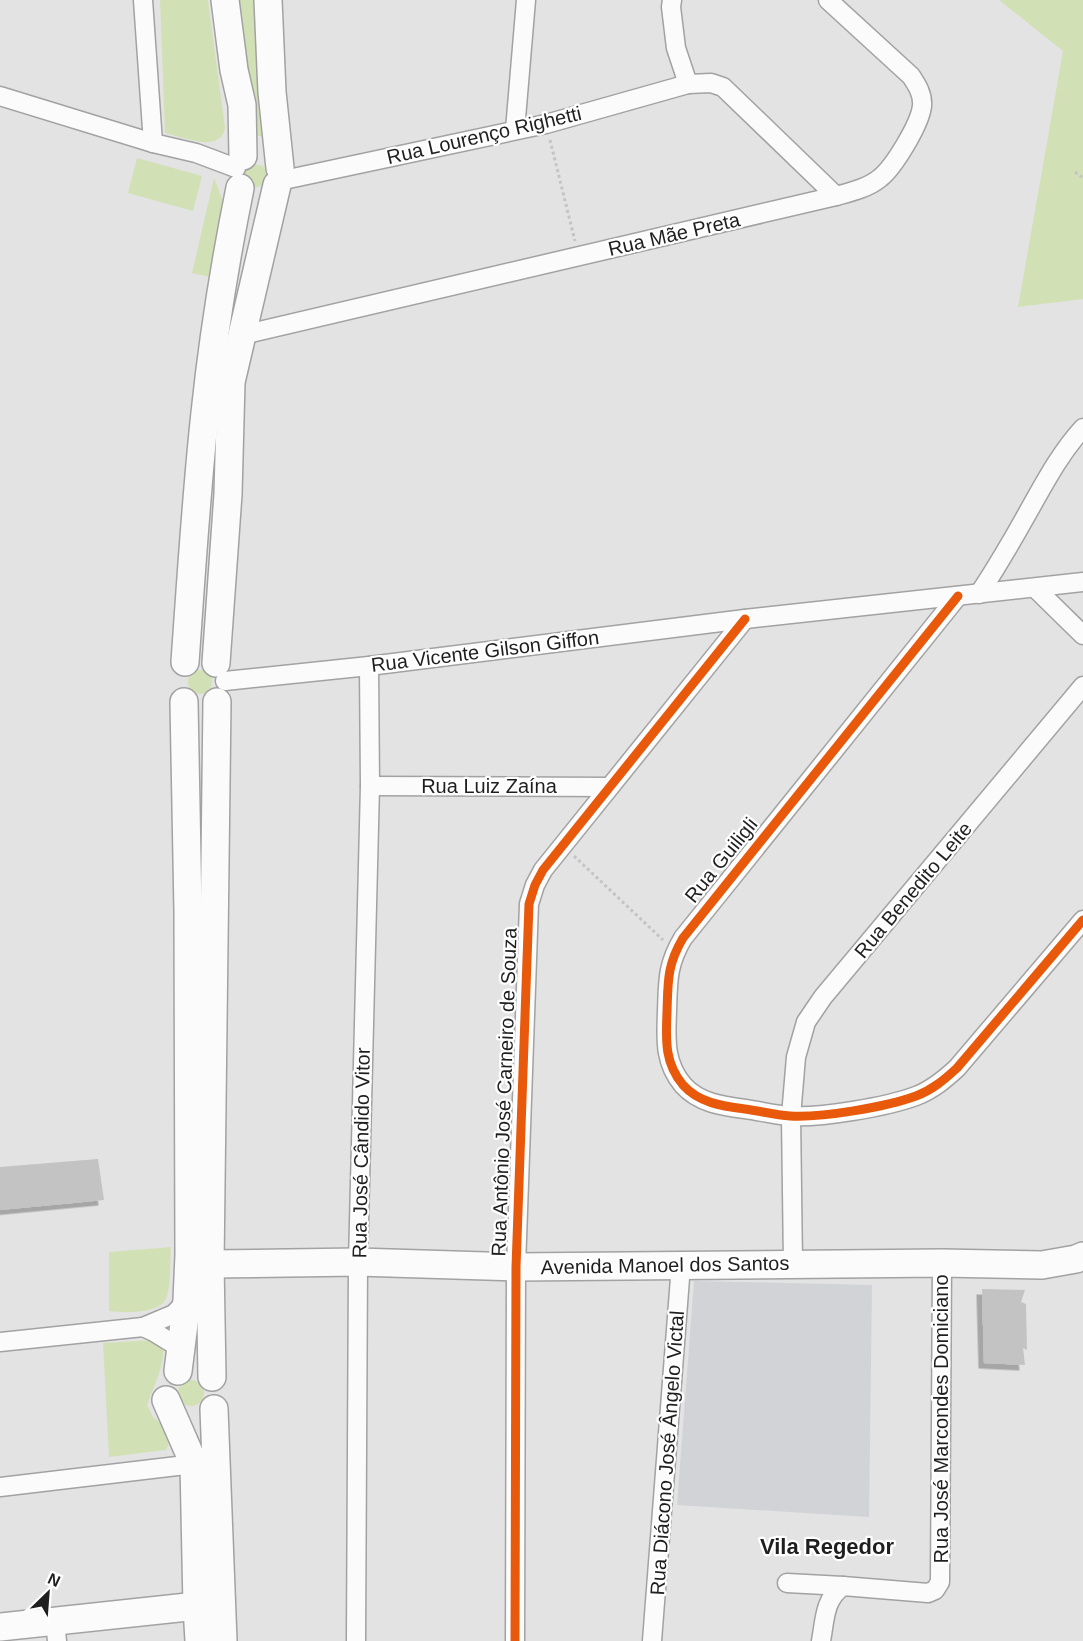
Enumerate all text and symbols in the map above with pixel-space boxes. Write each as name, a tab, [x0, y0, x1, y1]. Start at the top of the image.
street label: Rua Lourenço Righetti	[385, 102, 583, 168]
street label: Rua Mãe Preta	[606, 208, 743, 260]
street label: Rua Vicente Gilson Giffon	[370, 626, 600, 676]
street label: Rua Luiz Zaína	[421, 775, 558, 797]
street label: Rua Guiligli	[680, 813, 762, 907]
street label: Rua Benedito Leite	[850, 818, 976, 962]
street label: Rua Antônio José Carneiro de Souza	[487, 926, 521, 1257]
street label: Rua José Cândido Vitor	[348, 1047, 374, 1259]
street label: Avenida Manoel dos Santos	[540, 1252, 790, 1278]
street label: Rua José Marcondes Domiciano	[930, 1274, 952, 1564]
street label: Rua Diácono José Ângelo Victal	[646, 1310, 688, 1596]
district label: Vila Regedor	[760, 1534, 894, 1559]
north arrow	[18, 1563, 78, 1623]
text: N	[45, 1570, 63, 1590]

